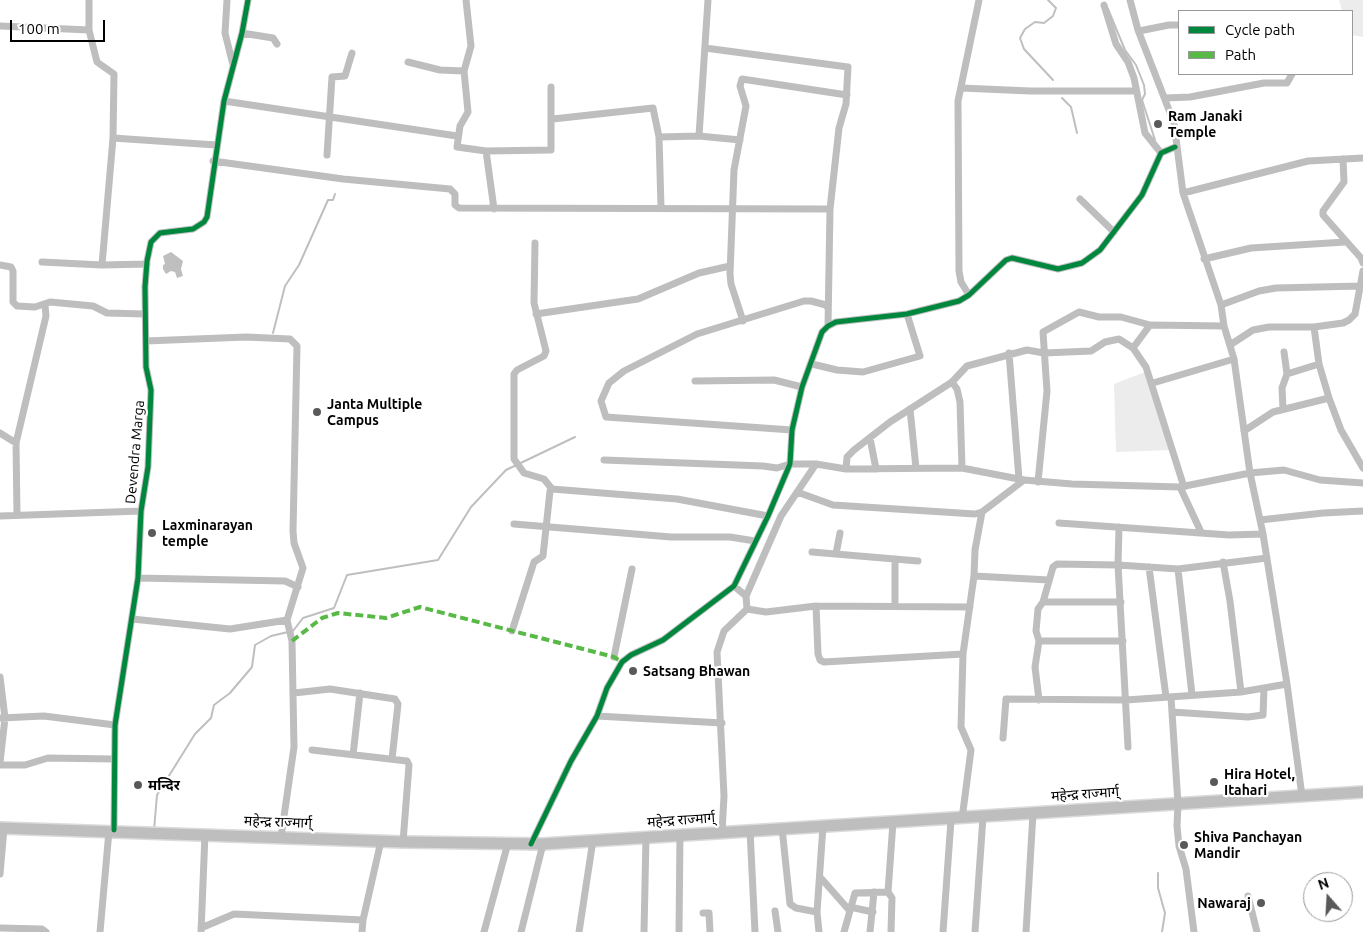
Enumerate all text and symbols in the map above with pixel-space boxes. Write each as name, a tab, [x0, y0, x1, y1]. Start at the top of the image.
scale bar	[12, 10, 108, 42]
legend	[1178, 10, 1353, 75]
text: 100 m	[18, 20, 60, 37]
text: Cycle path	[1225, 21, 1295, 38]
text: Path	[1225, 46, 1256, 63]
place label: Ram Janaki Temple	[1168, 108, 1242, 140]
marker: Ram Janaki Temple	[1152, 118, 1164, 130]
place label: Janta Multiple Campus	[327, 396, 422, 428]
street label: Devendra Marga	[122, 400, 148, 504]
marker: Janta Multiple Campus	[311, 406, 323, 418]
place label: Laxminarayan temple	[162, 517, 253, 550]
marker: Laxminarayan temple	[146, 527, 158, 539]
place label: Satsang Bhawan	[643, 663, 750, 679]
marker: Satsang Bhawan	[627, 665, 639, 677]
place label: Hira Hotel, Itahari	[1224, 766, 1295, 799]
marker: Hira Hotel, Itahari	[1208, 776, 1220, 788]
place label: मन्दिर	[148, 777, 180, 793]
marker: मन्दिर	[132, 779, 144, 791]
street label: महेन्द्र राज्मार्ग्	[1050, 783, 1120, 805]
street label: महेन्द्र राज्मार्ग्	[646, 809, 716, 831]
street label: महेन्द्र राज्मार्ग्	[244, 812, 312, 832]
place label: Shiva Panchayan Mandir	[1194, 829, 1302, 862]
marker: Shiva Panchayan Mandir	[1178, 839, 1190, 851]
north arrow	[1303, 872, 1353, 922]
text: N	[1316, 874, 1331, 893]
place label: Nawaraj	[1197, 895, 1251, 911]
marker: Nawaraj	[1255, 897, 1267, 909]

